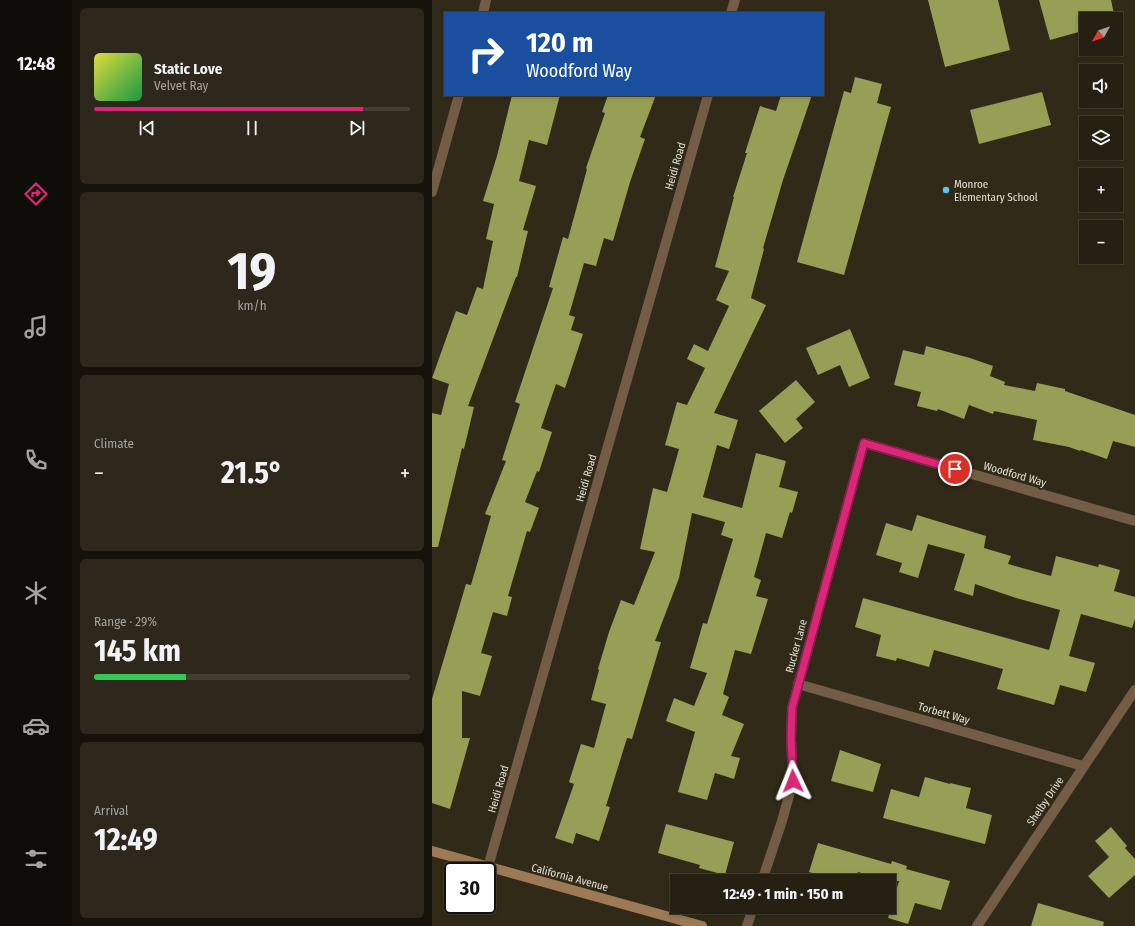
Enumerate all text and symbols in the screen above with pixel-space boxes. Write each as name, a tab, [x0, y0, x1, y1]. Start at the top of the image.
north arrow	[1079, 12, 1123, 56]
map controls	[1079, 12, 1123, 264]
text: 120 m	[526, 26, 593, 59]
icon: right	[460, 28, 512, 80]
text: 12:48	[17, 53, 55, 75]
text: Static Love	[154, 60, 222, 78]
text: Woodford Way	[526, 60, 632, 82]
button: sound	[1079, 64, 1123, 108]
text: Velvet Ray	[154, 78, 208, 93]
button: layers	[1079, 116, 1123, 160]
icon: previous	[136, 117, 158, 139]
icon: pause	[241, 117, 263, 139]
icon: next	[346, 117, 368, 139]
street label: Heidi Road	[662, 141, 688, 191]
button: +	[1079, 168, 1123, 212]
place label: Monroe Elementary School	[954, 178, 1038, 204]
icon: directions	[22, 180, 50, 208]
marker: Monroe Elementary School	[941, 185, 951, 195]
button: −	[1079, 220, 1123, 264]
text: 19	[228, 240, 276, 303]
text: km/h	[238, 298, 267, 313]
icon: music	[22, 313, 50, 341]
text: Climate	[94, 436, 134, 451]
icon: phone	[22, 446, 50, 474]
pin	[938, 452, 972, 486]
street label: Heidi Road	[573, 453, 599, 503]
text: 21.5°	[221, 455, 283, 491]
icon: arrive	[944, 458, 966, 480]
street label: Woodford Way	[982, 459, 1048, 490]
text: −	[94, 460, 104, 487]
text: +	[400, 460, 410, 487]
icon: climate	[22, 579, 50, 607]
text: Range · 29%	[94, 614, 157, 629]
street label: Rucker Lane	[783, 618, 810, 674]
text: 145 km	[94, 633, 181, 669]
street label: Torbett Way	[916, 700, 971, 727]
icon: car	[22, 712, 50, 740]
position arrow	[772, 760, 814, 802]
street label: Heidi Road	[485, 764, 511, 814]
street label: Shelby Drive	[1024, 774, 1067, 828]
text: Arrival	[94, 803, 128, 818]
text: 12:49	[94, 822, 158, 858]
icon: filters	[22, 845, 50, 873]
street label: California Avenue	[530, 861, 610, 894]
speed limit sign: 30	[444, 862, 496, 914]
text: 12:49 · 1 min · 150 m	[723, 885, 843, 903]

